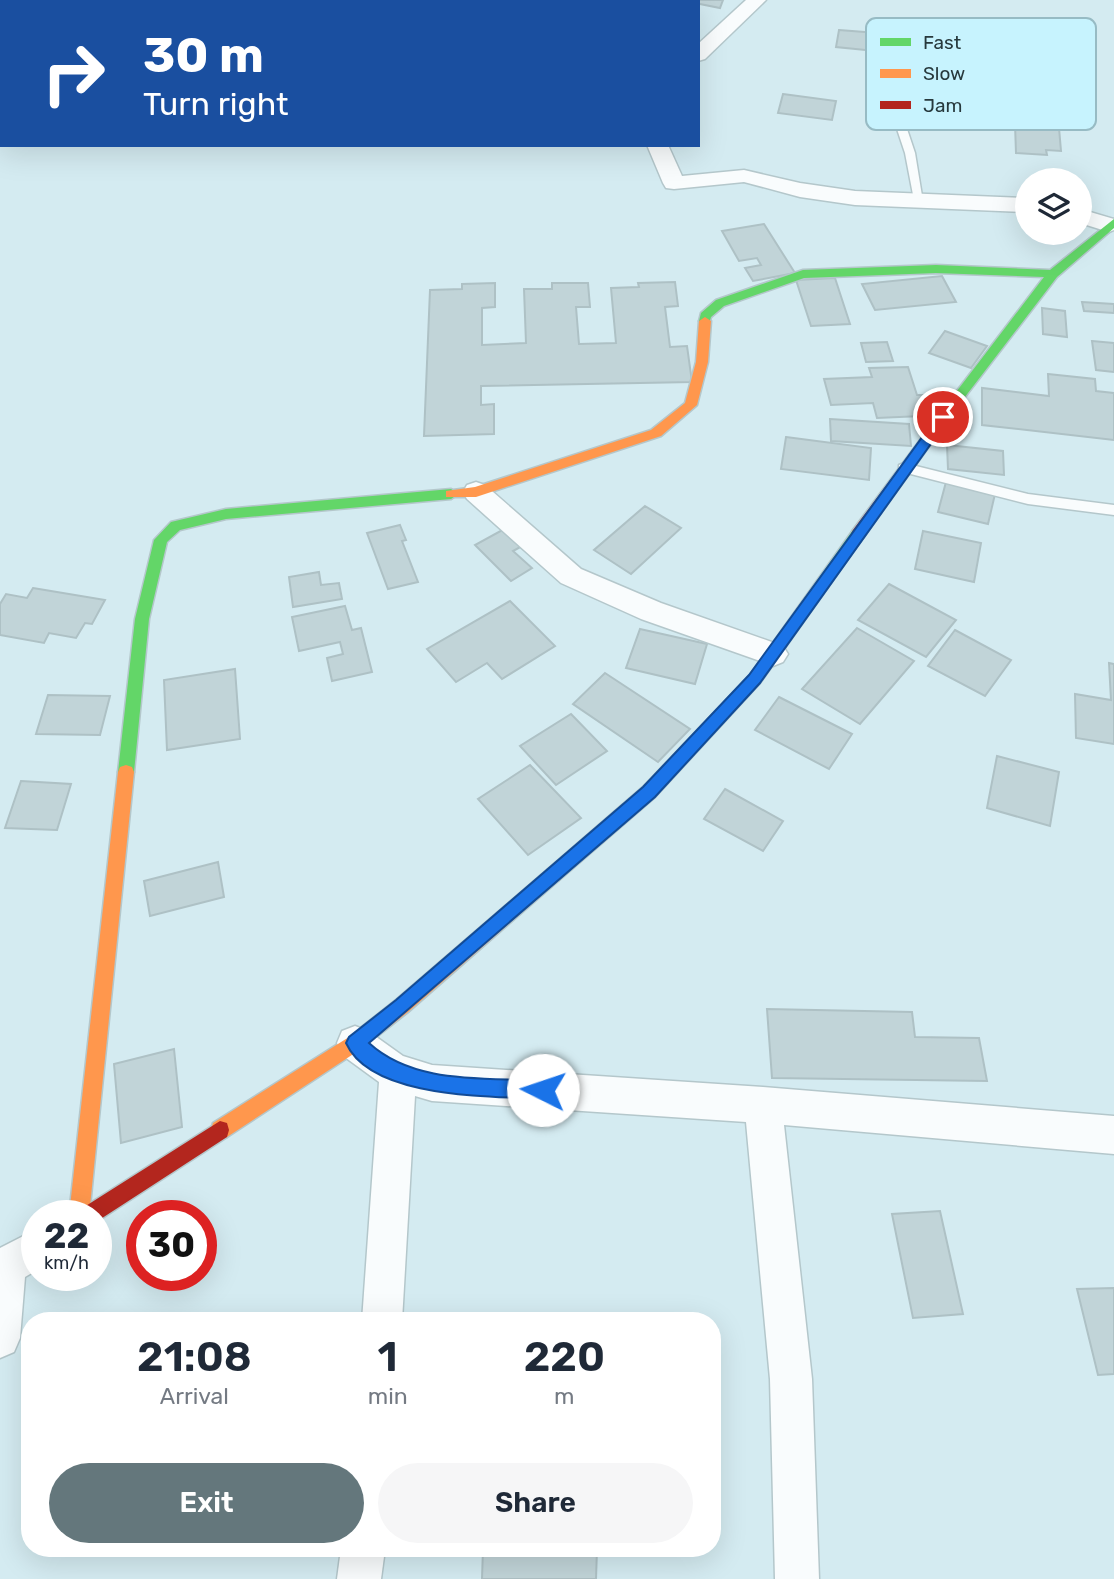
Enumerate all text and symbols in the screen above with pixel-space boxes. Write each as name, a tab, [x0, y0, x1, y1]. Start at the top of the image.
legend	[866, 18, 1096, 130]
text: 30 m	[143, 26, 264, 84]
icon: right	[28, 28, 119, 119]
text: Fast	[923, 31, 962, 54]
text: Slow	[923, 62, 965, 85]
text: Turn right	[143, 85, 288, 123]
text: Jam	[923, 94, 962, 117]
map controls	[1015, 168, 1092, 245]
button: layers	[1015, 168, 1092, 245]
pin	[913, 387, 973, 447]
icon: arrive	[924, 398, 962, 436]
position arrow	[506, 1053, 580, 1127]
speed limit sign: 30	[126, 1200, 217, 1291]
text: 22	[44, 1215, 89, 1257]
text: km/h	[44, 1252, 89, 1274]
text: 21:08	[137, 1332, 252, 1382]
text: 1	[378, 1332, 398, 1382]
text: 220	[524, 1332, 605, 1382]
text: Arrival	[160, 1382, 229, 1410]
text: min	[368, 1382, 408, 1410]
text: m	[554, 1382, 575, 1410]
button: Exit	[49, 1463, 364, 1543]
button: Share	[378, 1463, 693, 1543]

